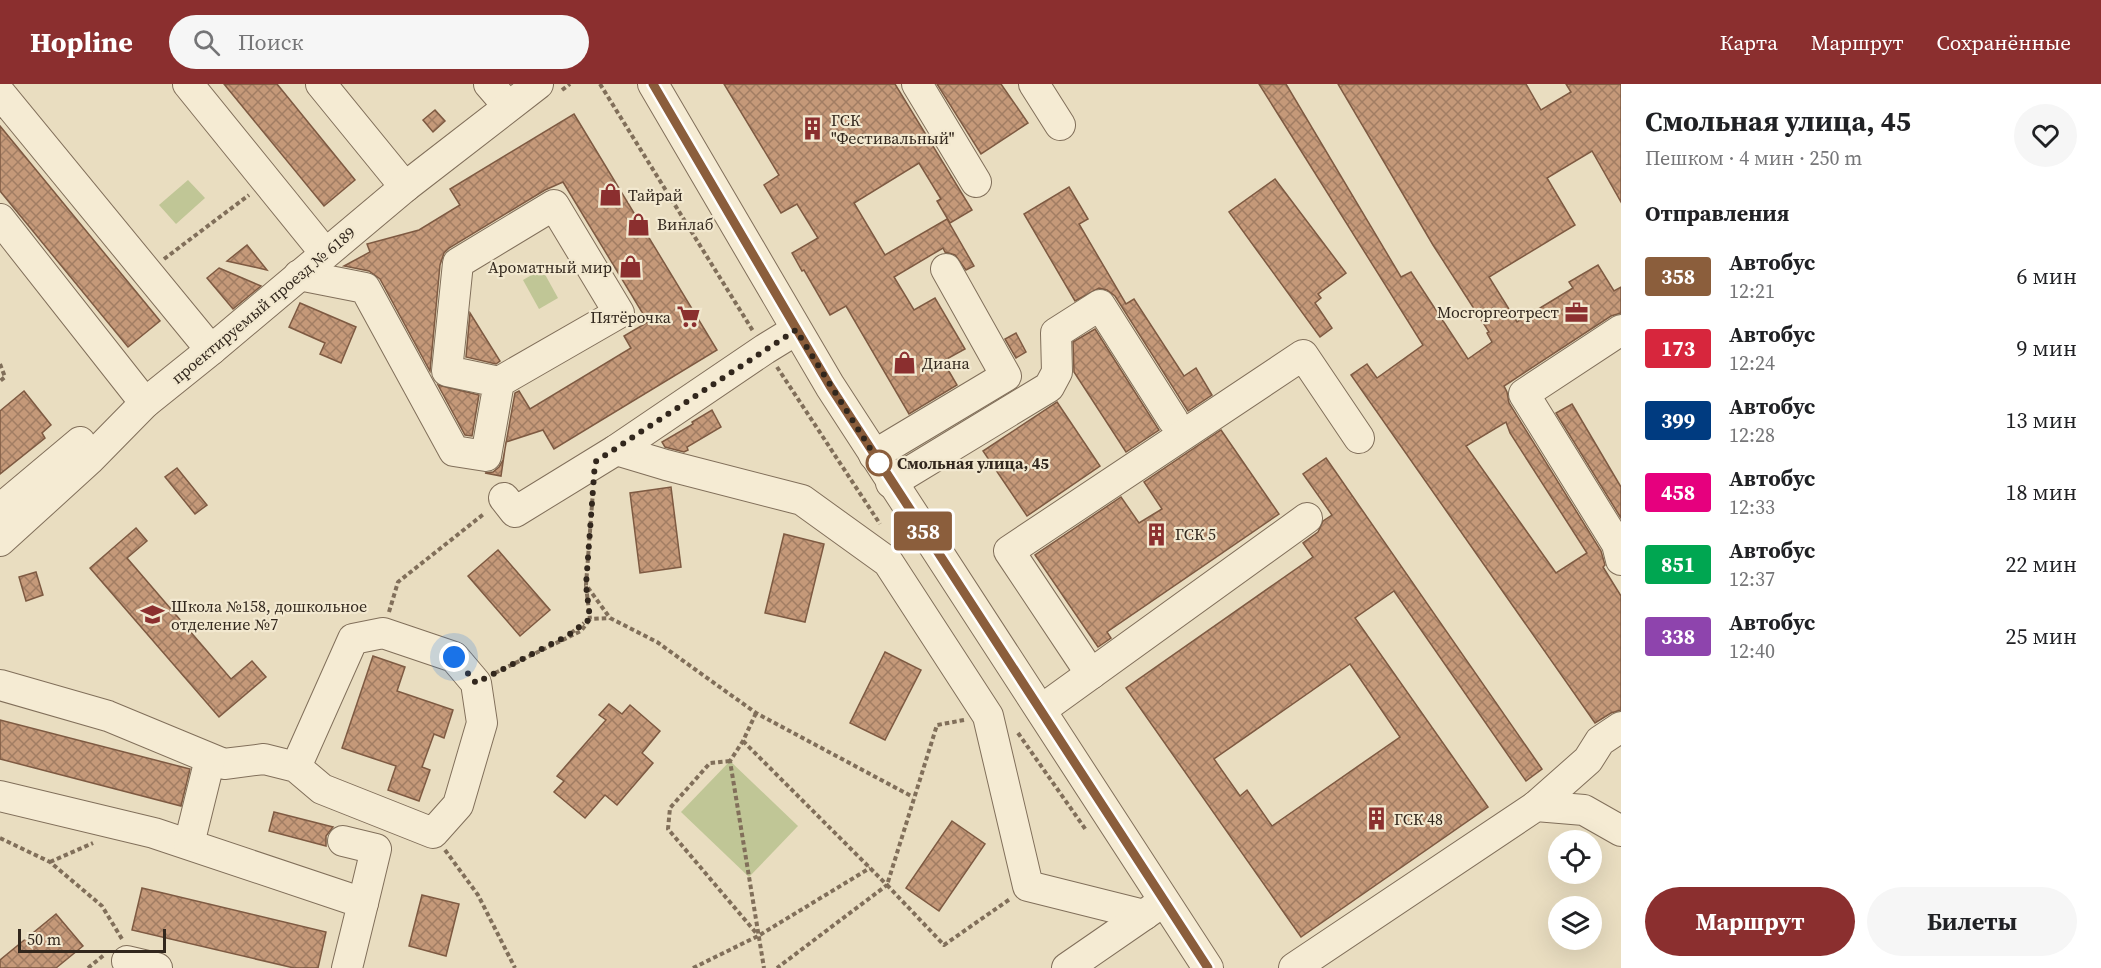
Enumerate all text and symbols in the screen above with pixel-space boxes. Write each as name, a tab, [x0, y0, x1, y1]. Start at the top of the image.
search box	[169, 15, 589, 69]
text: Hopline	[30, 23, 133, 61]
icon: search	[190, 26, 223, 59]
text: Поиск	[238, 27, 304, 57]
text: Карта	[1720, 28, 1778, 57]
text: Маршрут	[1811, 28, 1904, 57]
text: Сохранённые	[1937, 28, 2071, 57]
text: Смольная улица, 45	[1645, 102, 1911, 140]
button: heart	[2014, 104, 2077, 167]
place label: ГСК "Фестивальный"	[831, 109, 955, 149]
building icon: ГСК "Фестивальный"	[800, 116, 826, 142]
text: Пешком · 4 мин · 250 m	[1645, 144, 1862, 172]
shop icon: Тайрай	[597, 182, 623, 208]
place label: Тайрай	[628, 184, 683, 206]
text: Отправления	[1645, 198, 1789, 228]
shop icon: Винлаб	[626, 211, 652, 237]
place label: Винлаб	[657, 213, 713, 235]
street label: проектируемый проезд № 6189	[166, 221, 360, 389]
text: Автобус	[1729, 247, 1815, 277]
shop icon: Ароматный мир	[617, 254, 643, 280]
place label: Ароматный мир	[488, 256, 612, 278]
text: 6 мин	[2016, 261, 2077, 291]
text: 358	[1661, 262, 1695, 291]
text: 12:21	[1729, 277, 1775, 305]
office icon: Мосгоргеотрест	[1564, 299, 1590, 325]
place label: Мосгоргеотрест	[1437, 301, 1560, 323]
supermarket icon: Пятёрочка	[676, 304, 702, 330]
place label: Пятёрочка	[590, 306, 672, 328]
text: Автобус	[1729, 319, 1815, 349]
text: 9 мин	[2016, 333, 2077, 363]
text: 173	[1661, 334, 1695, 363]
text: 12:24	[1729, 349, 1775, 377]
shop icon: Диана	[891, 350, 917, 376]
place label: Диана	[922, 352, 971, 374]
text: Автобус	[1729, 391, 1815, 421]
text: 13 мин	[2005, 405, 2077, 435]
text: 399	[1661, 406, 1695, 435]
text: 12:28	[1729, 421, 1775, 449]
marker: Смольная улица, 45	[866, 450, 892, 476]
place label: Смольная улица, 45	[897, 452, 1049, 474]
text: Автобус	[1729, 463, 1815, 493]
text: 18 мин	[2005, 477, 2077, 507]
text: 458	[1661, 478, 1695, 507]
text: 12:33	[1729, 493, 1775, 521]
line badge: 358	[888, 512, 958, 550]
text: 358	[906, 517, 940, 546]
building icon: ГСК 5	[1144, 521, 1170, 547]
place label: ГСК 5	[1175, 523, 1216, 545]
text: Автобус	[1729, 535, 1815, 565]
text: 22 мин	[2005, 549, 2077, 579]
text: 851	[1661, 550, 1695, 579]
text: 12:37	[1729, 565, 1775, 593]
place label: Школа №158, дошкольное отделение №7	[171, 595, 367, 635]
school or university icon: Школа №158, дошкольное отделение №7	[140, 602, 166, 628]
text: Автобус	[1729, 607, 1815, 637]
text: 25 мин	[2005, 621, 2077, 651]
text: 338	[1661, 622, 1695, 651]
text: 12:40	[1729, 637, 1775, 665]
your location	[439, 642, 469, 672]
building icon: ГСК 48	[1363, 806, 1389, 832]
place label: ГСК 48	[1394, 808, 1443, 830]
map controls	[1548, 830, 1602, 950]
button: locate	[1548, 830, 1602, 884]
button: Маршрут	[1645, 887, 1855, 956]
button: Билеты	[1867, 887, 2077, 956]
button: layers	[1548, 896, 1602, 950]
scale bar	[18, 926, 166, 954]
text: 50 m	[27, 928, 61, 950]

